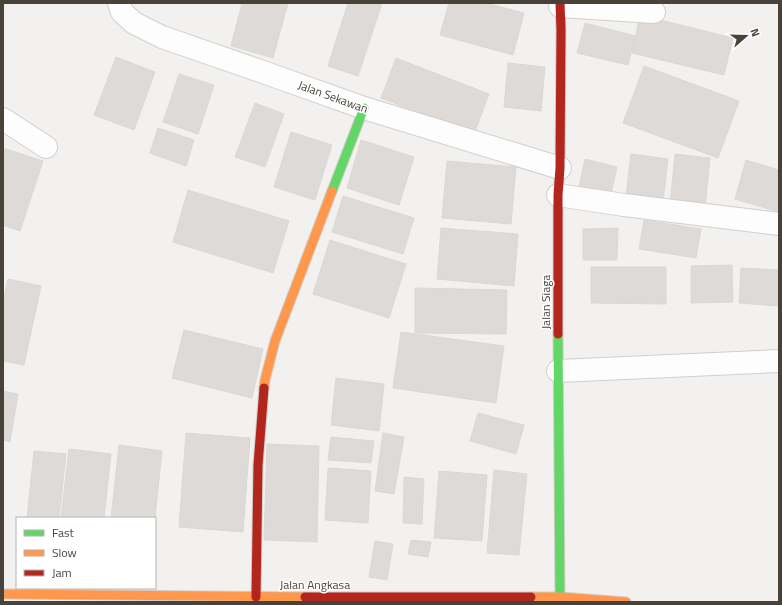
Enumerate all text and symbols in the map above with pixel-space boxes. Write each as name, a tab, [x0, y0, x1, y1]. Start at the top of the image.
north arrow	[726, 16, 766, 56]
text: N	[747, 26, 764, 39]
street label: Jalan Sekawan	[296, 75, 371, 118]
street label: Jalan Siaga	[536, 275, 555, 329]
legend	[16, 517, 156, 589]
text: Fast	[52, 523, 75, 542]
text: Slow	[52, 543, 77, 562]
text: Jam	[52, 563, 72, 582]
street label: Jalan Angkasa	[280, 575, 350, 594]

